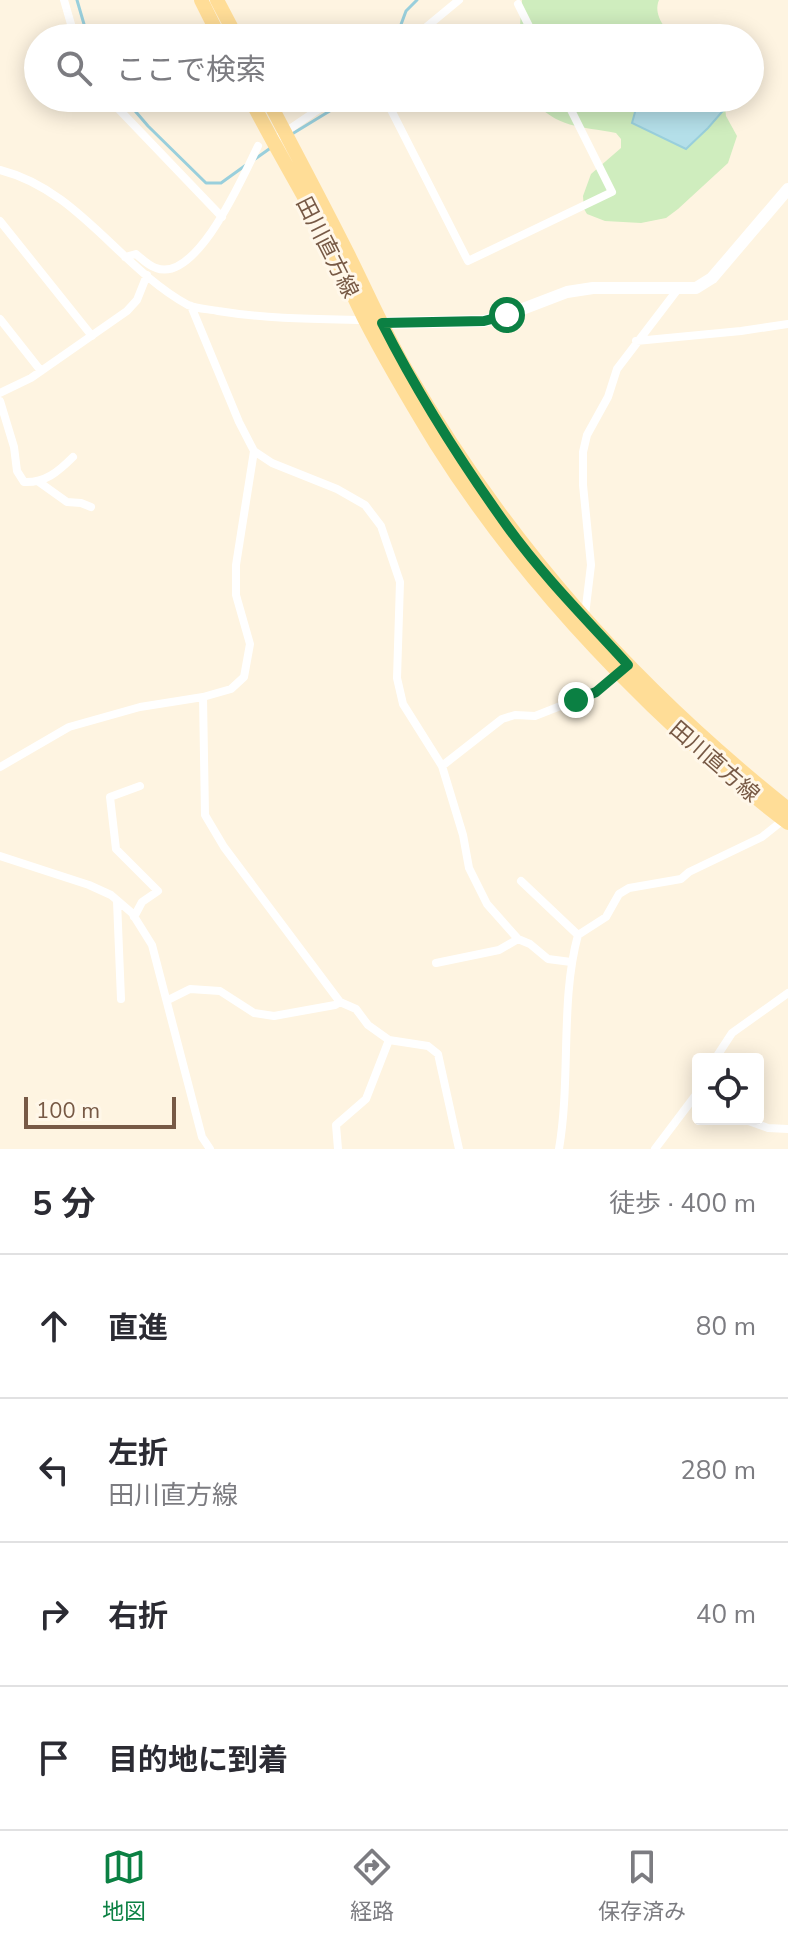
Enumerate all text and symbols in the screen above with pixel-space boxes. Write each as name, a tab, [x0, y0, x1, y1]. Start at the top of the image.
search box	[24, 24, 764, 112]
icon: search	[52, 46, 96, 90]
text: ここで検索	[116, 50, 266, 91]
street label: 田川直方線	[289, 192, 365, 303]
route start	[489, 297, 525, 333]
route end	[558, 682, 594, 718]
street label: 田川直方線	[663, 714, 766, 809]
map controls	[692, 1053, 764, 1125]
button: locate	[692, 1053, 764, 1125]
scale bar	[24, 1093, 176, 1129]
text: 100 m	[36, 1096, 100, 1126]
text: 5 分	[32, 1181, 96, 1227]
text: 徒歩 · 400 m	[609, 1186, 756, 1221]
icon: ahead	[32, 1304, 76, 1348]
text: 直進	[108, 1308, 168, 1349]
text: 80 m	[696, 1309, 756, 1344]
text: 左折	[108, 1433, 168, 1474]
icon: left	[32, 1448, 76, 1492]
text: 280 m	[680, 1453, 756, 1488]
text: 田川直方線	[108, 1478, 238, 1513]
icon: right	[32, 1592, 76, 1636]
text: 右折	[108, 1596, 168, 1637]
text: 40 m	[696, 1597, 756, 1632]
icon: arrive	[32, 1736, 76, 1780]
text: 目的地に到着	[108, 1740, 288, 1781]
tab: 地図	[102, 1845, 146, 1927]
tab: 経路	[350, 1845, 394, 1927]
tab: 保存済み	[598, 1845, 686, 1927]

